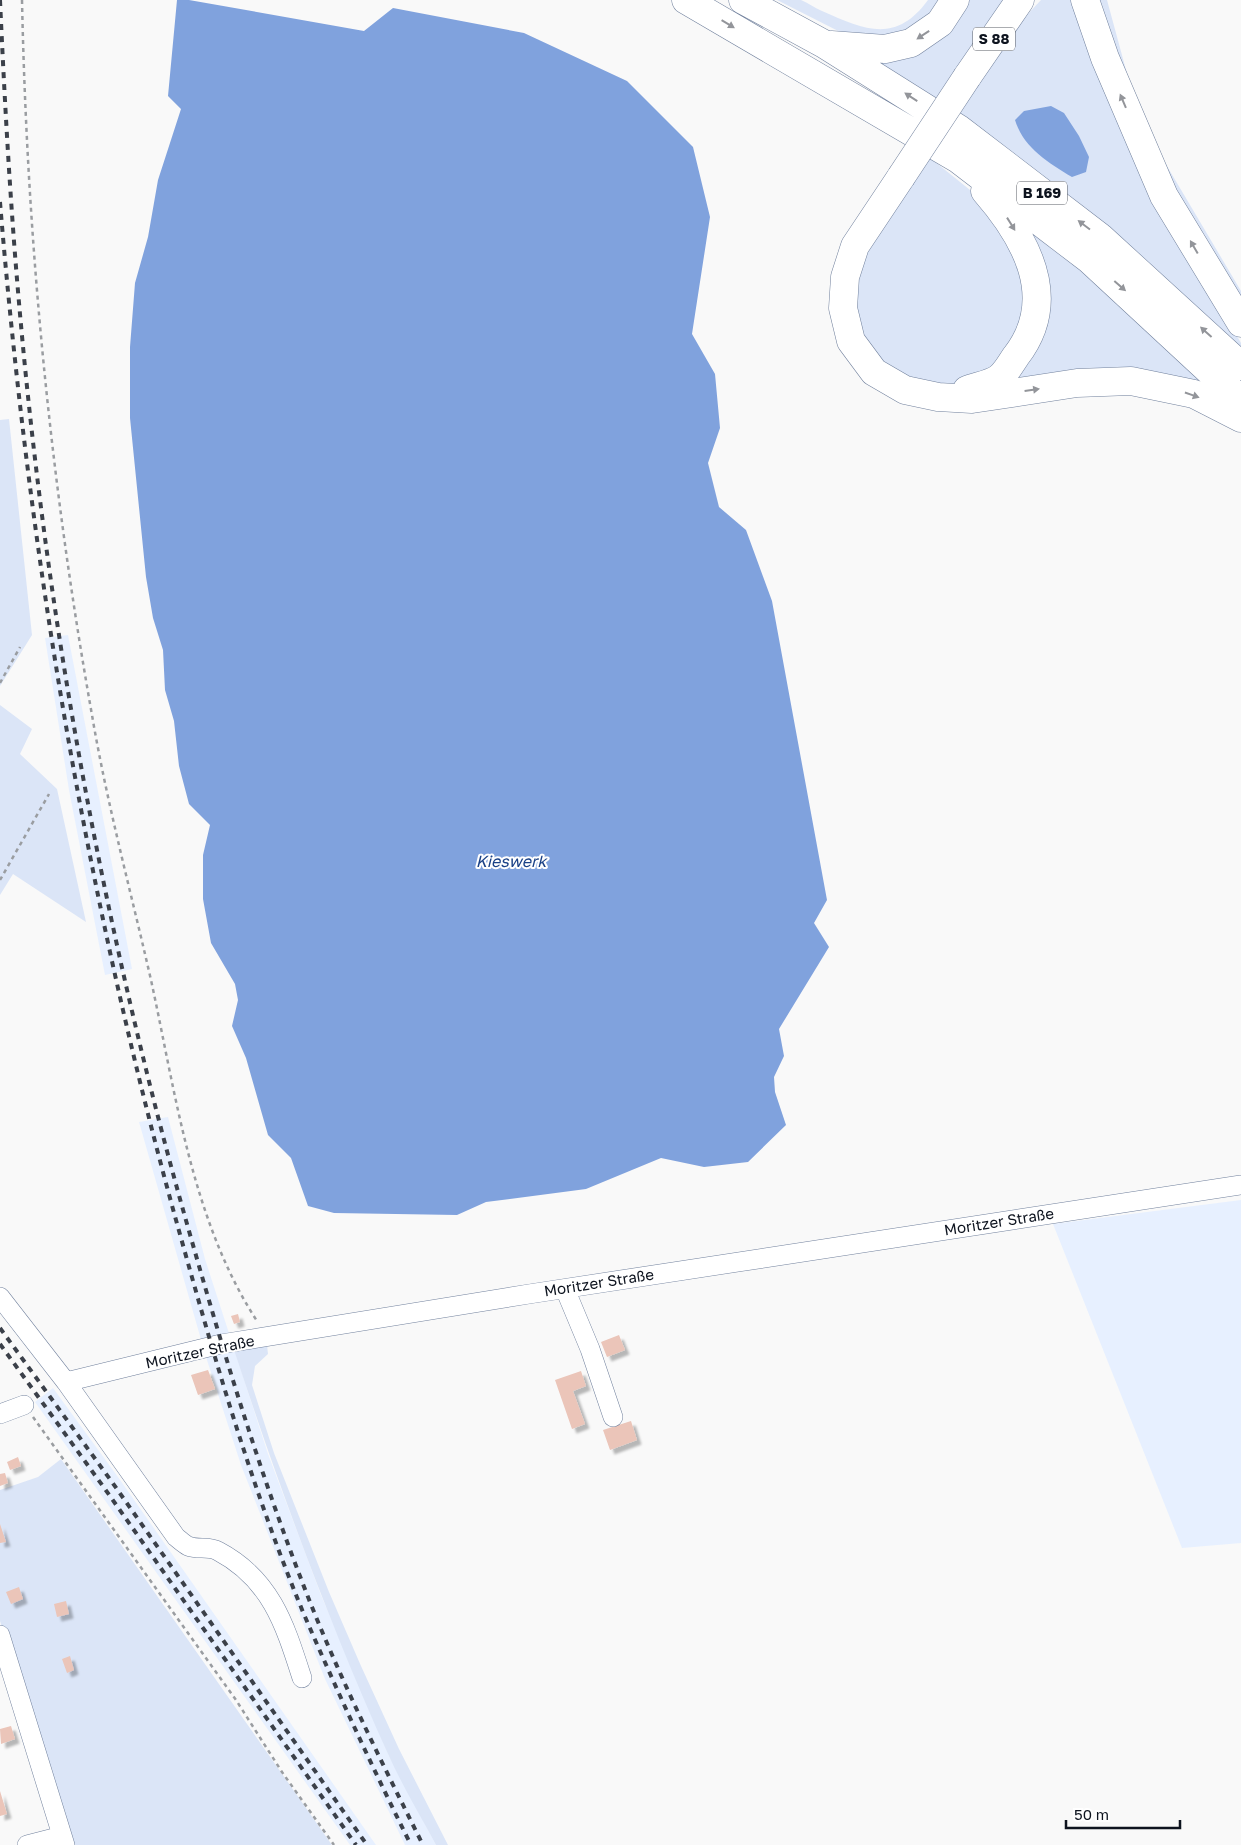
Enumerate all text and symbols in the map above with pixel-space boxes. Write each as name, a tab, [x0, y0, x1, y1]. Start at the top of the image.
one-way arrow	[722, 19, 735, 28]
road number: S 88	[973, 28, 1015, 50]
one-way arrow	[916, 30, 929, 40]
one-way arrow	[904, 93, 917, 102]
one-way arrow	[1119, 94, 1127, 108]
road number: B 169	[1017, 182, 1067, 204]
one-way arrow	[1006, 218, 1015, 231]
one-way arrow	[1078, 219, 1091, 230]
one-way arrow	[1190, 239, 1198, 254]
one-way arrow	[1114, 281, 1127, 292]
one-way arrow	[1200, 326, 1212, 338]
one-way arrow	[1024, 386, 1040, 394]
one-way arrow	[1185, 391, 1200, 399]
water label: Kieswerk	[476, 851, 548, 871]
street label: Moritzer Straße	[943, 1203, 1055, 1239]
street label: Moritzer Straße	[543, 1264, 655, 1300]
street label: Moritzer Straße	[144, 1331, 256, 1371]
scale bar	[1066, 1798, 1180, 1830]
text: 50 m	[1074, 1805, 1109, 1823]

